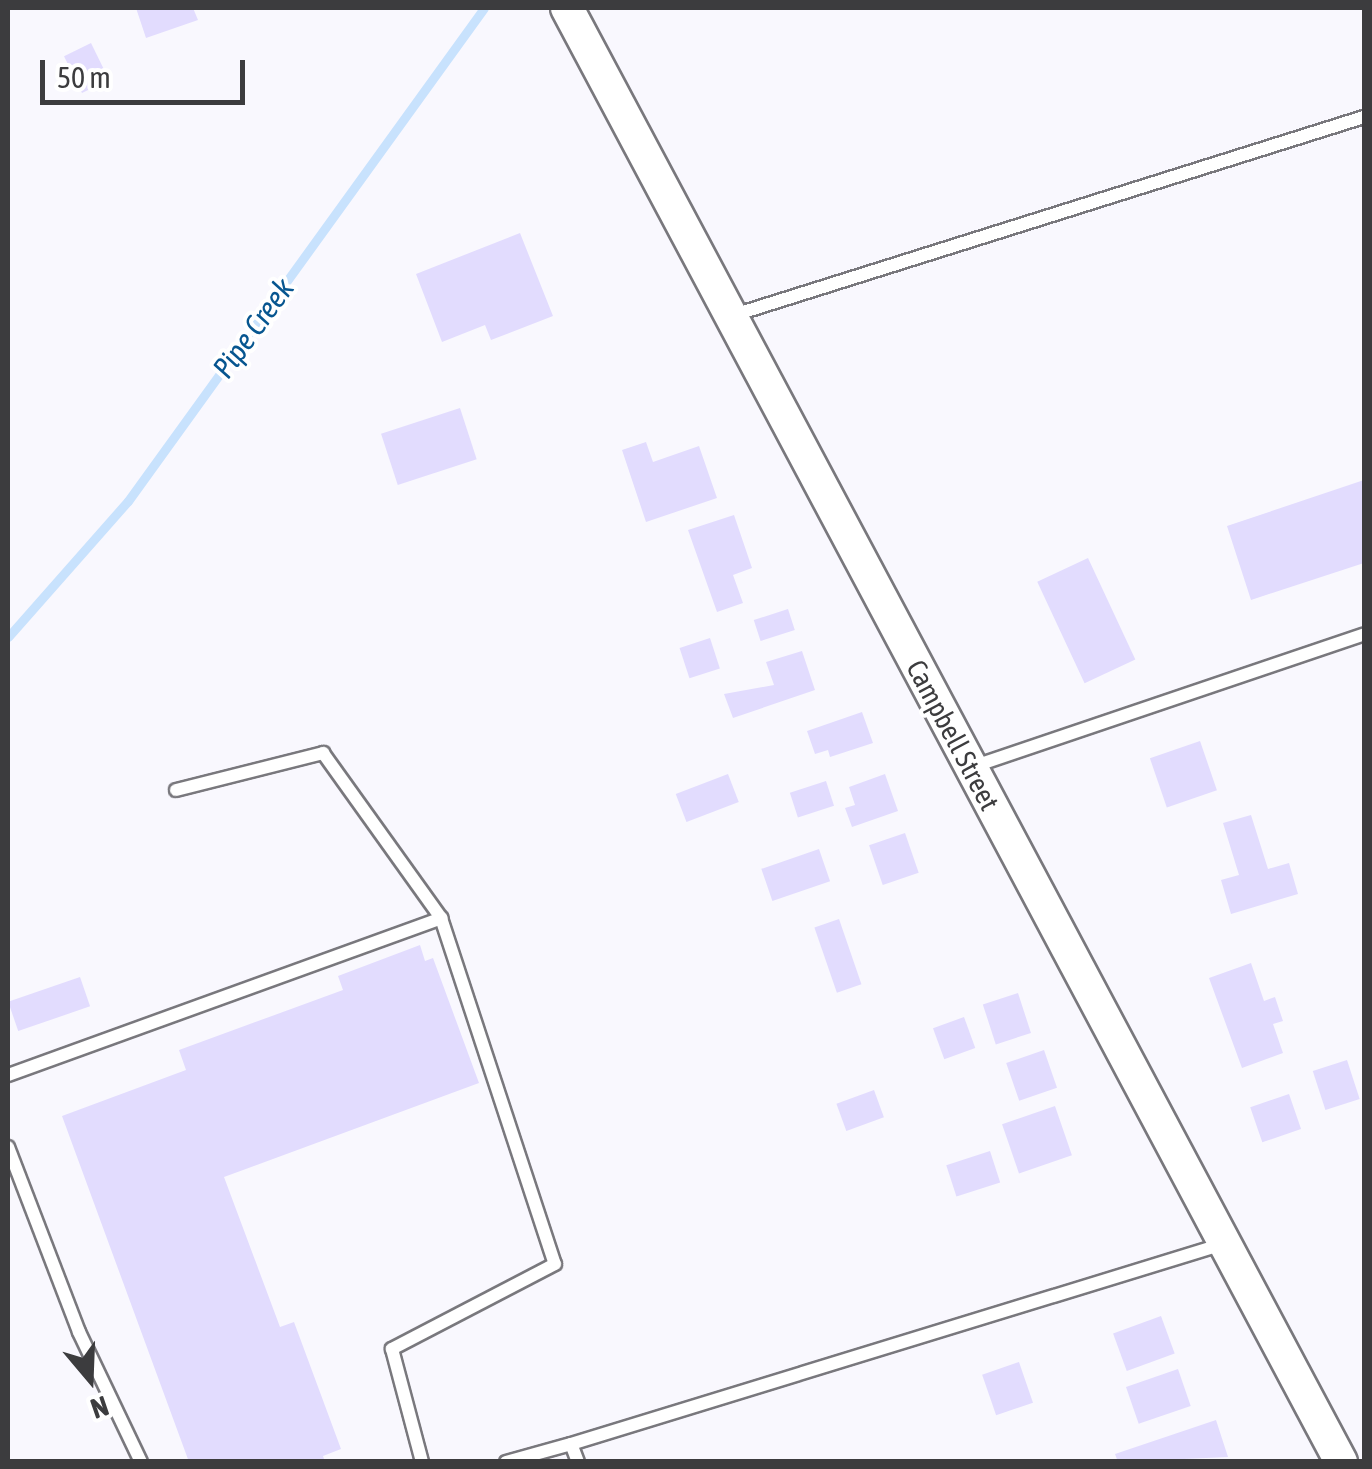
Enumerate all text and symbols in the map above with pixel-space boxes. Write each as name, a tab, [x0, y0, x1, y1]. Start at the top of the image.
scale bar	[45, 40, 250, 102]
text: 50 m	[57, 60, 111, 94]
water label: Pipe Creek	[205, 271, 301, 385]
street label: Campbell Street	[899, 654, 1007, 816]
north arrow	[40, 1329, 140, 1429]
text: N	[87, 1390, 113, 1425]

